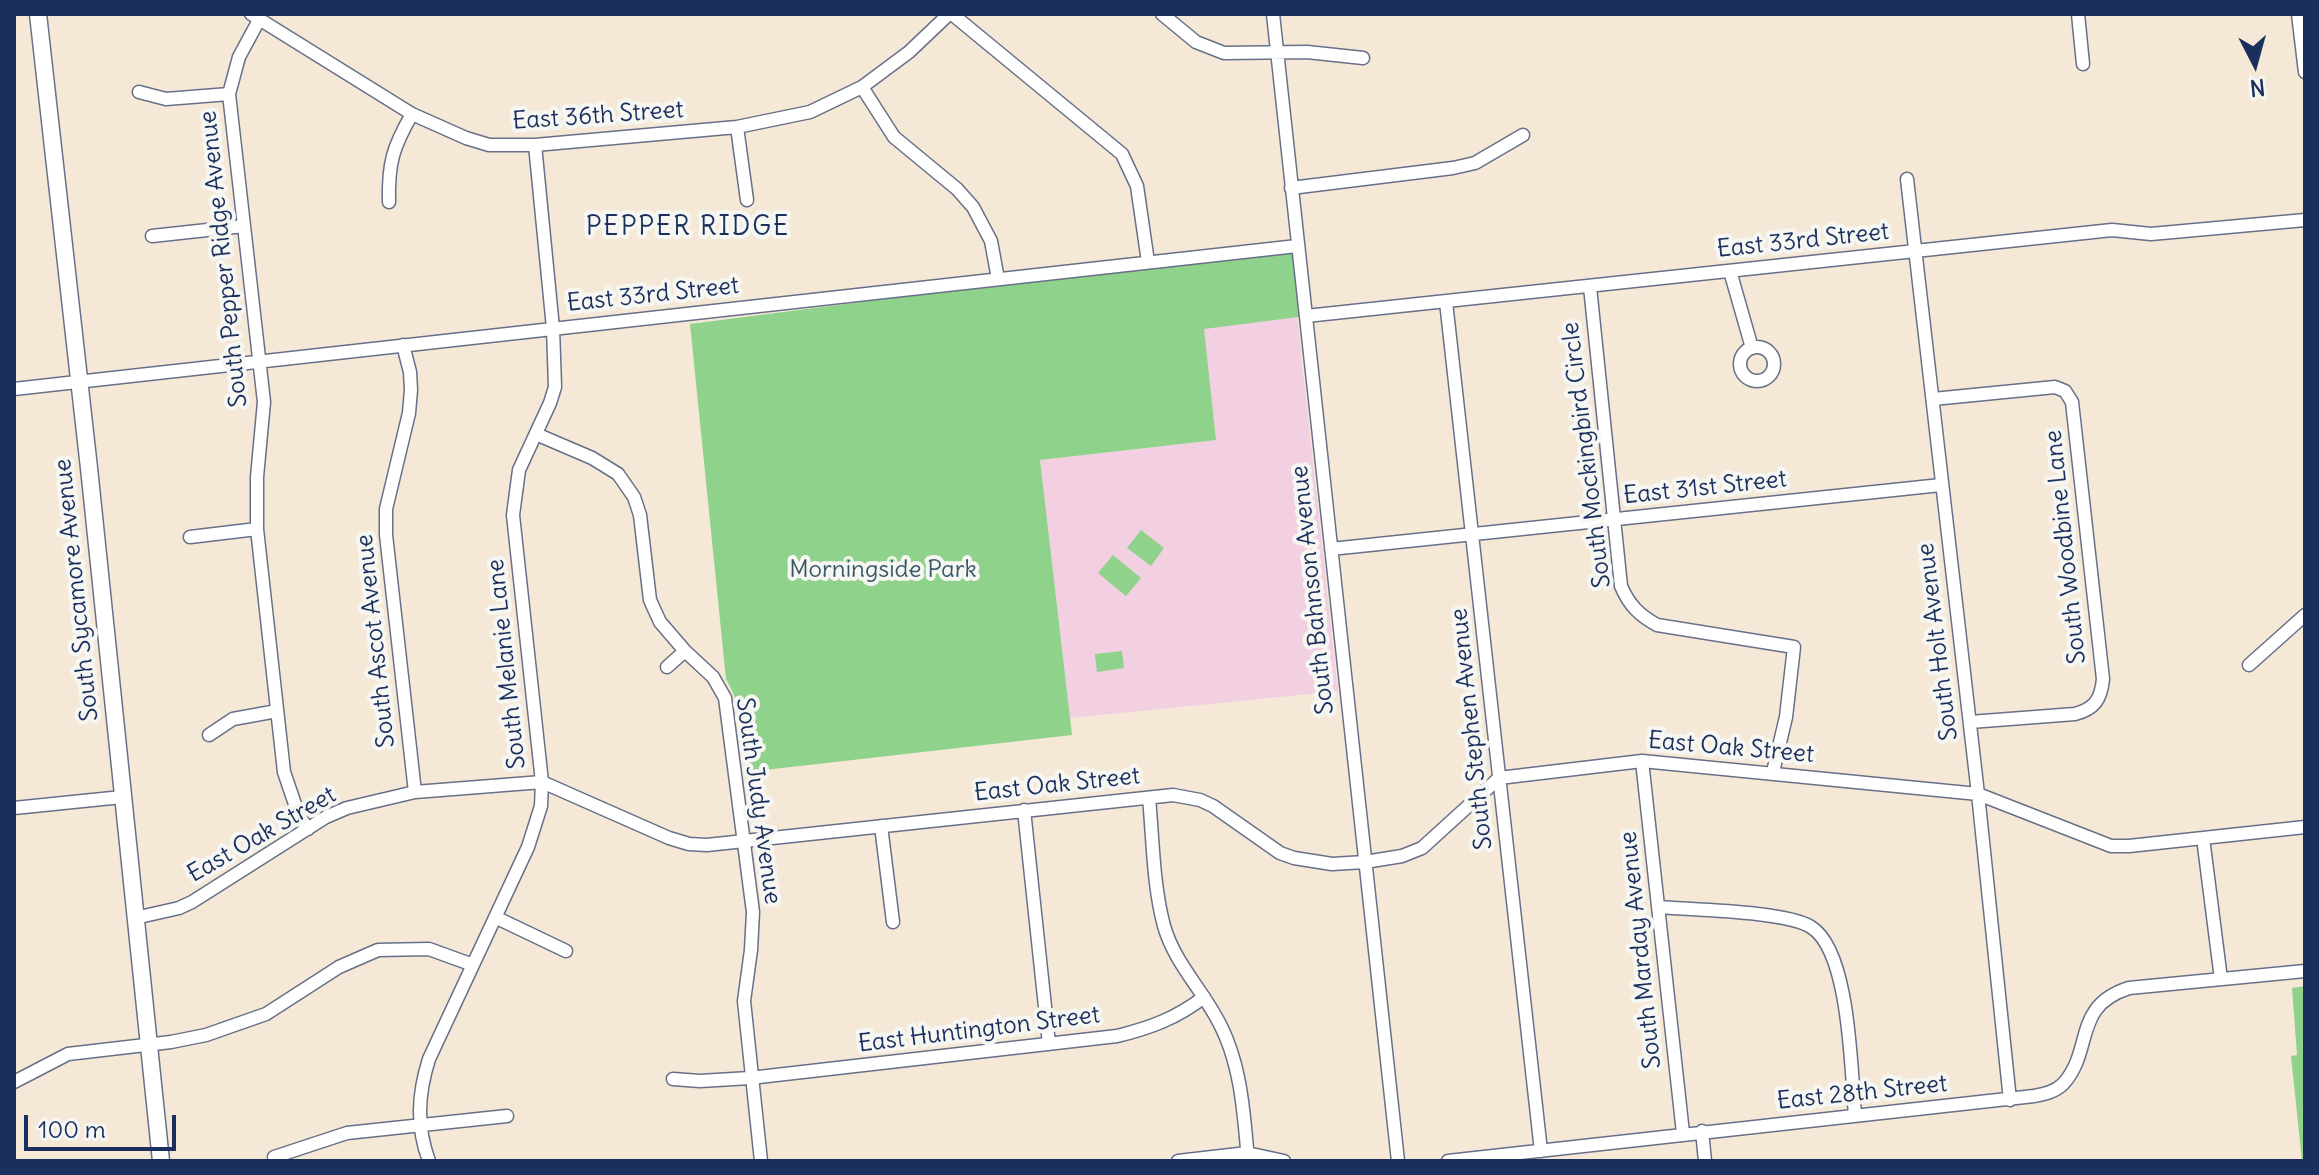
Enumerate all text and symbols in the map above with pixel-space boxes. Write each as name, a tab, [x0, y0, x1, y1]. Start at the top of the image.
north arrow	[2215, 24, 2295, 104]
text: N	[2248, 73, 2267, 103]
street label: East 36th Street	[512, 96, 684, 136]
street label: South Pepper Ridge Avenue	[194, 109, 254, 409]
district label: PEPPER RIDGE	[586, 212, 790, 244]
street label: East 33rd Street	[1716, 218, 1890, 264]
street label: East 33rd Street	[566, 272, 740, 318]
street label: South Mockingbird Circle	[1556, 320, 1618, 590]
street label: South Woodbine Lane	[2039, 429, 2093, 665]
street label: South Sycamore Avenue	[49, 457, 105, 723]
street label: South Bahnson Avenue	[1286, 464, 1340, 716]
street label: East 31st Street	[1622, 465, 1788, 511]
street label: South Ascot Avenue	[350, 533, 402, 749]
street label: South Holt Avenue	[1912, 542, 1964, 742]
park label: Morningside Park	[789, 556, 977, 584]
street label: South Melanie Lane	[482, 557, 532, 771]
street label: South Stephen Avenue	[1445, 607, 1499, 851]
street label: South Judy Avenue	[729, 696, 787, 906]
street label: East Oak Street	[1647, 726, 1815, 770]
street label: East Oak Street	[973, 762, 1141, 808]
street label: East Oak Street	[183, 781, 341, 889]
street label: South Marday Avenue	[1614, 830, 1668, 1070]
street label: East Huntington Street	[857, 1001, 1101, 1059]
street label: East 28th Street	[1776, 1070, 1948, 1116]
scale bar	[28, 1099, 180, 1149]
text: 100 m	[38, 1114, 106, 1144]

